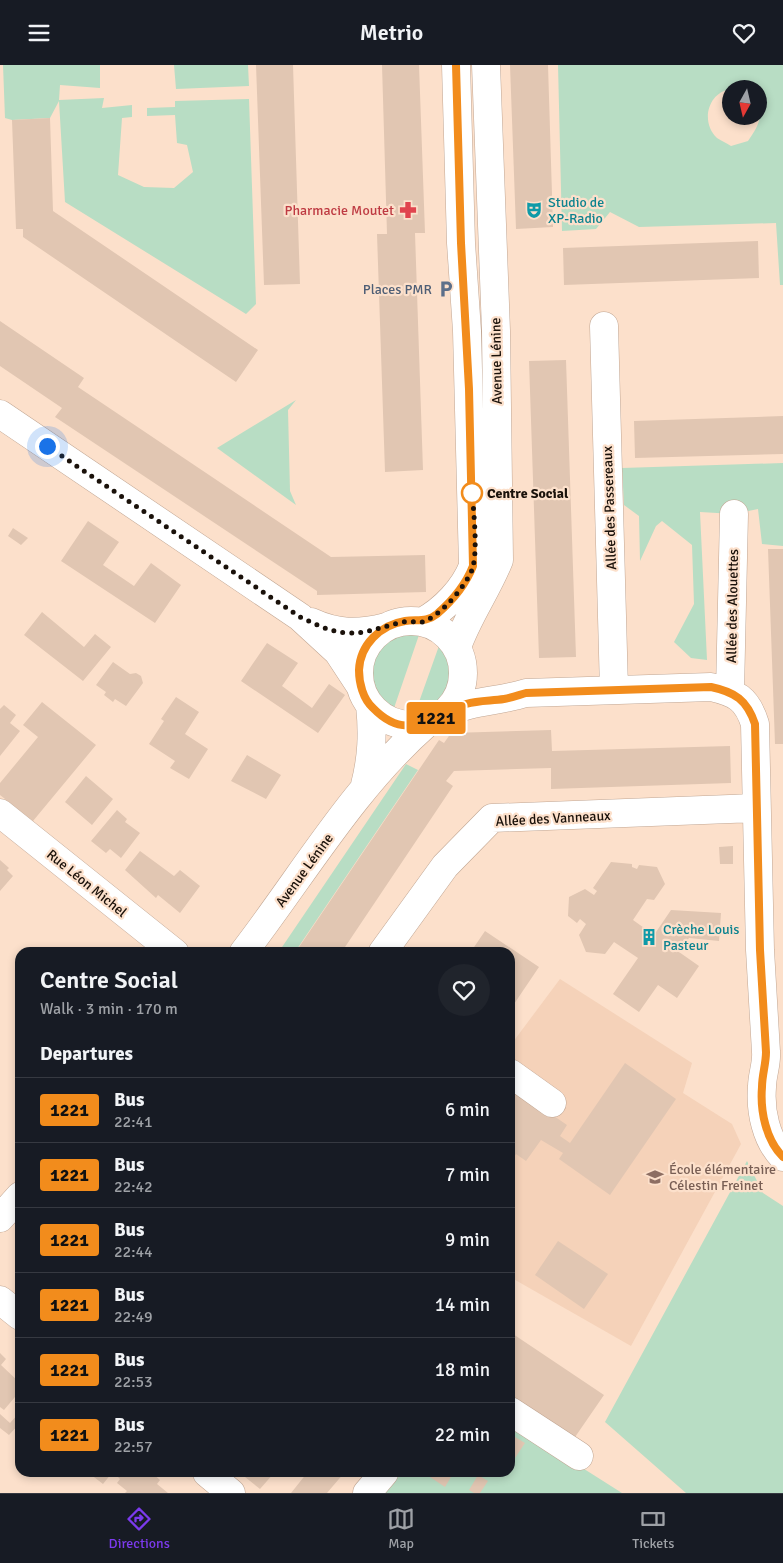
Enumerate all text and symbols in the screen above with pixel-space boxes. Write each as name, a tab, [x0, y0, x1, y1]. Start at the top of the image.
icon: menu	[25, 19, 53, 47]
text: Metrio	[360, 19, 423, 46]
icon: heart	[730, 19, 758, 47]
north arrow	[722, 80, 768, 125]
map controls	[722, 80, 767, 125]
place label: Studio de XP-Radio	[548, 194, 604, 227]
pharmacy icon: Pharmacie Moutet	[398, 200, 418, 220]
theatre icon: Studio de XP-Radio	[524, 200, 544, 220]
place label: Pharmacie Moutet	[284, 202, 394, 219]
parking icon: Places PMR	[436, 279, 456, 299]
place label: Places PMR	[363, 281, 432, 298]
street label: Avenue Lénine	[487, 317, 506, 405]
your location	[35, 434, 60, 459]
street label: Allée des Passereaux	[599, 445, 620, 570]
marker: Centre Social	[461, 482, 483, 504]
place label: Centre Social	[487, 485, 569, 502]
street label: Allée des Alouettes	[723, 549, 742, 663]
line badge: 1221	[401, 702, 471, 734]
text: 1221	[417, 707, 455, 729]
street label: Allée des Vanneaux	[495, 807, 612, 830]
street label: Avenue Lénine	[272, 830, 337, 910]
street label: Rue Léon Michel	[43, 846, 130, 921]
place label: Crèche Louis Pasteur	[663, 921, 739, 954]
building icon: Crèche Louis Pasteur	[639, 927, 659, 947]
button: heart	[438, 964, 490, 1016]
text: Centre Social	[40, 965, 178, 995]
text: Walk · 3 min · 170 m	[40, 999, 178, 1019]
text: Departures	[40, 1042, 133, 1066]
text: Bus	[114, 1088, 144, 1112]
text: 6 min	[445, 1098, 490, 1122]
text: 1221	[50, 1099, 89, 1121]
text: 22:41	[114, 1112, 153, 1132]
text: Bus	[114, 1153, 144, 1177]
place label: École élémentaire Célestin Freinet	[669, 1161, 776, 1194]
text: 7 min	[445, 1163, 490, 1187]
text: 1221	[50, 1164, 89, 1186]
school or university icon: École élémentaire Célestin Freinet	[645, 1167, 665, 1187]
text: 22:42	[114, 1177, 153, 1197]
text: Bus	[114, 1218, 144, 1242]
text: 9 min	[445, 1228, 490, 1252]
text: 1221	[50, 1229, 89, 1251]
text: 22:44	[114, 1242, 153, 1262]
text: Bus	[114, 1283, 144, 1307]
text: 14 min	[435, 1293, 490, 1317]
text: 1221	[50, 1294, 89, 1316]
text: 22:49	[114, 1307, 153, 1327]
text: Bus	[114, 1348, 144, 1372]
text: 18 min	[435, 1358, 490, 1382]
text: 1221	[50, 1359, 89, 1381]
text: 22:53	[114, 1372, 153, 1392]
text: Bus	[114, 1413, 144, 1437]
text: 22 min	[435, 1423, 490, 1447]
text: 1221	[50, 1424, 89, 1446]
text: 22:57	[114, 1437, 153, 1457]
tab: Directions	[109, 1505, 170, 1552]
tab: Map	[387, 1505, 415, 1552]
tab: Tickets	[632, 1505, 674, 1552]

